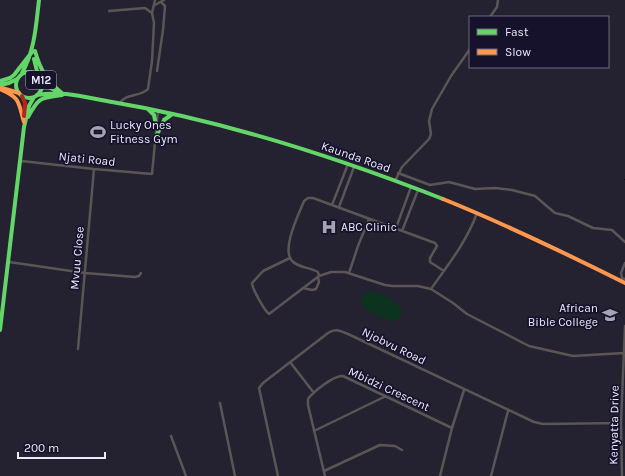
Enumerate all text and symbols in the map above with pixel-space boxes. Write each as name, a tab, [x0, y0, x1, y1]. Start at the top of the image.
legend	[469, 16, 609, 68]
text: Fast	[505, 25, 529, 39]
text: Slow	[505, 45, 531, 59]
road number: M12	[26, 71, 56, 89]
place label: Lucky Ones Fitness Gym	[110, 118, 178, 146]
sports icon: Lucky Ones Fitness Gym	[89, 123, 107, 141]
street label: Kaunda Road	[319, 139, 393, 175]
street label: Njati Road	[58, 149, 116, 169]
hospital icon: ABC Clinic	[320, 218, 338, 236]
place label: ABC Clinic	[341, 220, 397, 234]
street label: Mvuu Close	[67, 226, 87, 290]
place label: African Bible College	[528, 301, 598, 329]
school or university icon: African Bible College	[601, 306, 619, 324]
street label: Njobvu Road	[360, 324, 428, 368]
street label: Mbidzi Crescent	[346, 364, 432, 414]
street label: Kenyatta Drive	[606, 385, 622, 465]
scale bar	[18, 434, 105, 460]
text: 200 m	[24, 441, 59, 455]

